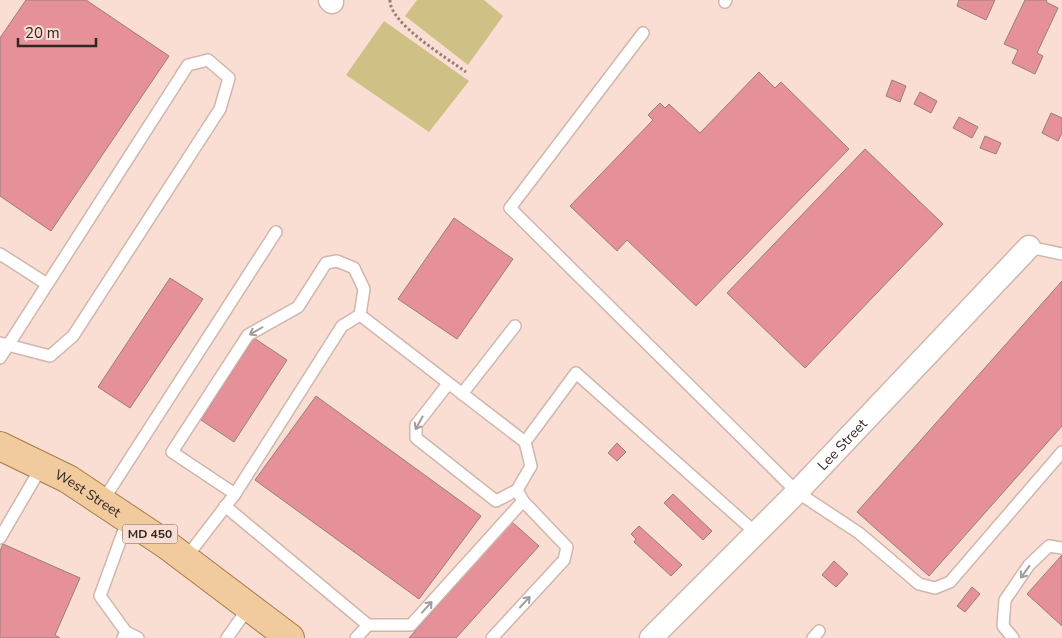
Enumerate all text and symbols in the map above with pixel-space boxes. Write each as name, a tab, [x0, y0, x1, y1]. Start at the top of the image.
scale bar	[18, 15, 95, 47]
text: 20 m	[25, 23, 60, 43]
one-way arrow	[249, 327, 264, 336]
street label: Lee Street	[813, 414, 871, 474]
one-way arrow	[414, 416, 424, 430]
street label: West Street	[52, 465, 125, 521]
road number: MD 450	[122, 524, 178, 544]
one-way arrow	[1019, 565, 1030, 578]
one-way arrow	[519, 596, 531, 609]
one-way arrow	[421, 601, 433, 614]

